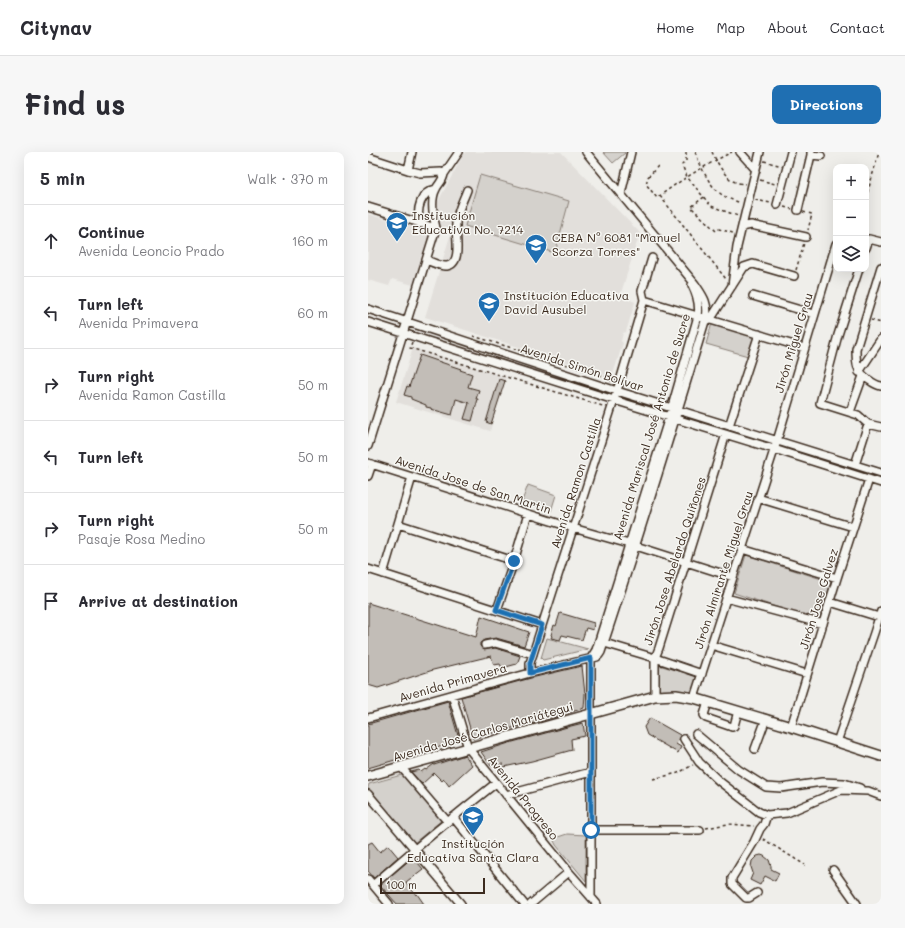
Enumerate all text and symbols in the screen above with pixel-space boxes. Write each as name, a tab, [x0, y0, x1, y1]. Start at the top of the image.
text: Citynav	[20, 15, 92, 40]
text: Home	[656, 18, 694, 37]
text: Map	[716, 18, 745, 37]
text: About	[767, 18, 808, 37]
text: Contact	[830, 18, 885, 37]
button: Directions	[772, 85, 881, 124]
text: Find us	[24, 86, 125, 122]
map controls	[833, 164, 869, 272]
button: +	[833, 164, 869, 200]
text: 5 min	[40, 167, 85, 189]
text: Walk · 370 m	[247, 170, 328, 187]
button: −	[833, 200, 869, 236]
place label: Institución Educativa No. 7214	[412, 207, 523, 237]
school or university icon: Institución Educativa No. 7214	[384, 210, 410, 243]
text: Continue	[78, 222, 145, 242]
place label: CEBA N° 6081 "Manuel Scorza Torres"	[552, 229, 680, 259]
icon: ahead	[40, 230, 62, 252]
text: 160 m	[292, 232, 328, 249]
school or university icon: CEBA N° 6081 "Manuel Scorza Torres"	[523, 232, 549, 265]
button: layers	[833, 236, 869, 272]
text: Avenida Leoncio Prado	[78, 242, 224, 259]
place label: Institución Educativa David Ausubel	[504, 287, 629, 317]
school or university icon: Institución Educativa David Ausubel	[476, 290, 502, 323]
street label: Jirón Miguel Grau	[770, 291, 816, 395]
text: Turn left	[78, 294, 143, 314]
icon: left	[40, 302, 62, 324]
text: 60 m	[298, 304, 328, 321]
street label: Avenida Mariscal José Antonio de Sucre	[609, 311, 693, 542]
text: Avenida Primavera	[78, 314, 199, 331]
street label: Avenida Simón Bolívar	[519, 340, 646, 395]
text: Turn right	[78, 366, 155, 386]
icon: right	[40, 374, 62, 396]
text: 50 m	[298, 376, 328, 393]
text: Avenida Ramon Castilla	[78, 386, 226, 403]
street label: Avenida Ramon Castilla	[546, 415, 604, 550]
icon: left	[40, 446, 62, 468]
text: Turn left	[78, 447, 143, 467]
text: 50 m	[298, 448, 328, 465]
street label: Avenida Jose de San Martin	[393, 451, 553, 517]
street label: Jirón Jose Abelardo Quiñones	[639, 474, 709, 647]
street label: Jirón Almirante Miguel Grau	[690, 489, 756, 651]
text: Turn right	[78, 510, 155, 530]
icon: right	[40, 518, 62, 540]
text: 50 m	[298, 520, 328, 537]
text: Pasaje Rosa Medino	[78, 530, 205, 547]
street label: Jirón Jose Galvez	[795, 546, 841, 651]
route end	[505, 552, 523, 570]
icon: arrive	[40, 590, 62, 612]
text: Arrive at destination	[78, 591, 238, 611]
street label: Avenida Primavera	[397, 659, 509, 705]
street label: Avenida José Carlos Mariátegui	[391, 698, 575, 764]
street label: Avenida Progreso	[485, 752, 563, 843]
school or university icon: Institución Educativa Santa Clara	[460, 804, 486, 837]
route start	[582, 821, 600, 839]
place label: Institución Educativa Santa Clara	[407, 835, 539, 865]
scale bar	[380, 876, 485, 895]
text: 100 m	[386, 877, 417, 892]

